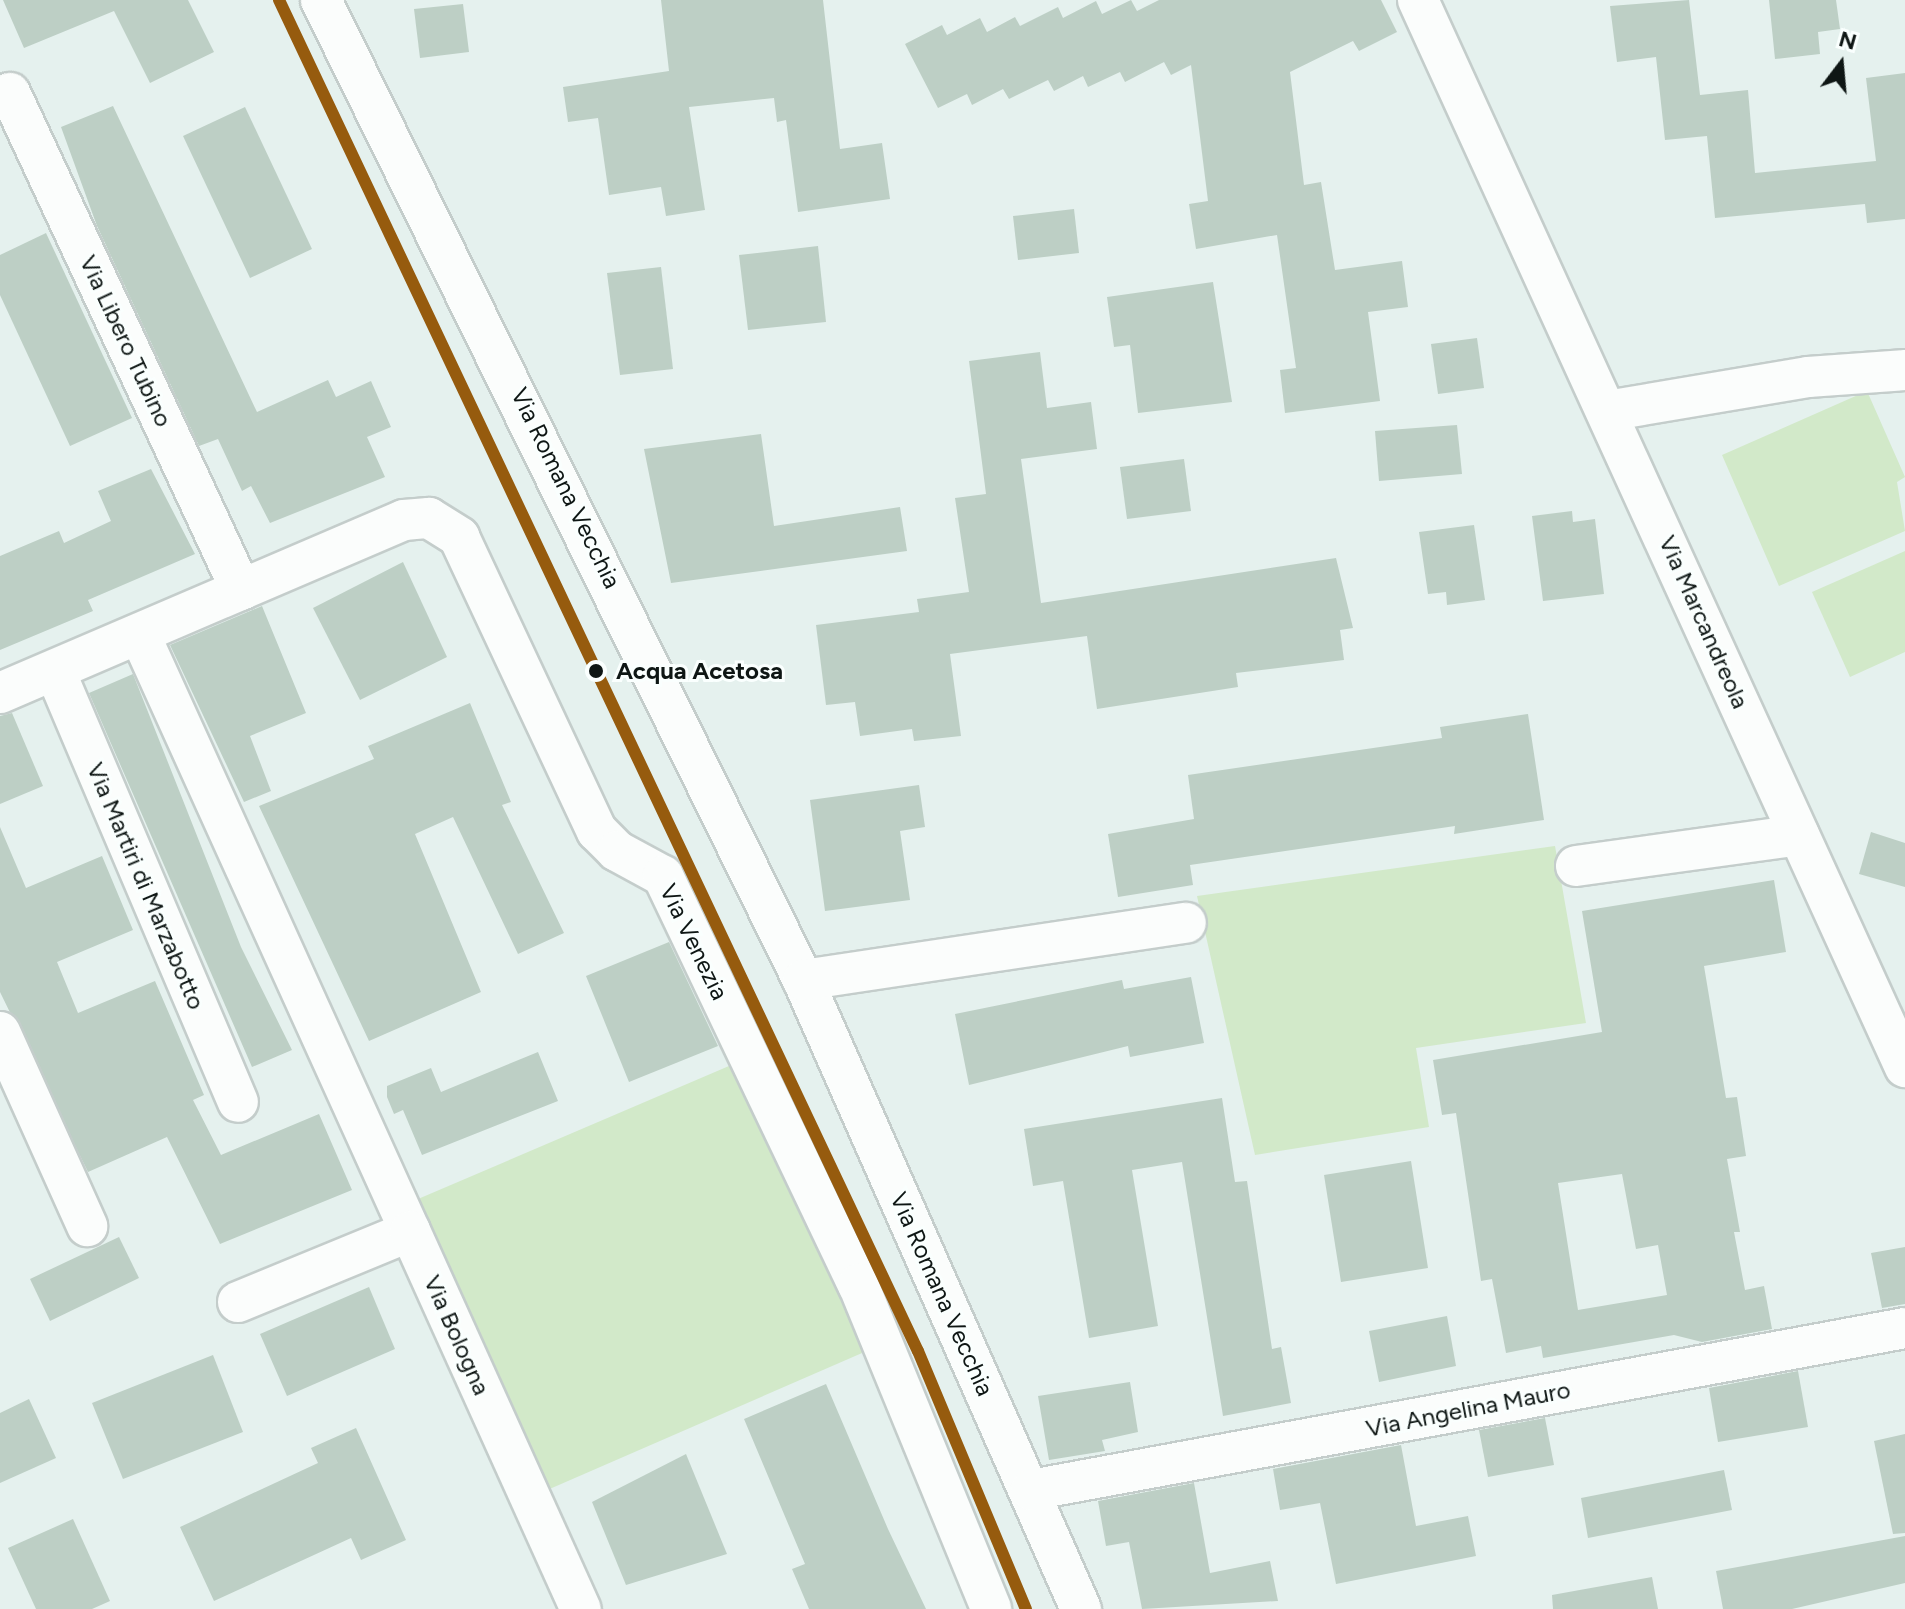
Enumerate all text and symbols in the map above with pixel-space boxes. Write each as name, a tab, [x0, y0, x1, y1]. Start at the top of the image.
north arrow	[1801, 24, 1881, 104]
text: N	[1836, 25, 1860, 56]
street label: Via Libero Tubino	[74, 251, 178, 431]
street label: Via Romana Vecchia	[505, 383, 627, 593]
street label: Via Marcandreola	[1653, 531, 1755, 713]
place label: Acqua Acetosa	[616, 657, 783, 685]
marker: Acqua Acetosa	[583, 658, 609, 684]
street label: Via Martiri di Marzabotto	[81, 758, 211, 1014]
street label: Via Venezia	[654, 879, 734, 1005]
street label: Via Romana Vecchia	[884, 1188, 1000, 1400]
street label: Via Bologna	[418, 1271, 496, 1399]
street label: Via Angelina Mauro	[1363, 1375, 1573, 1443]

